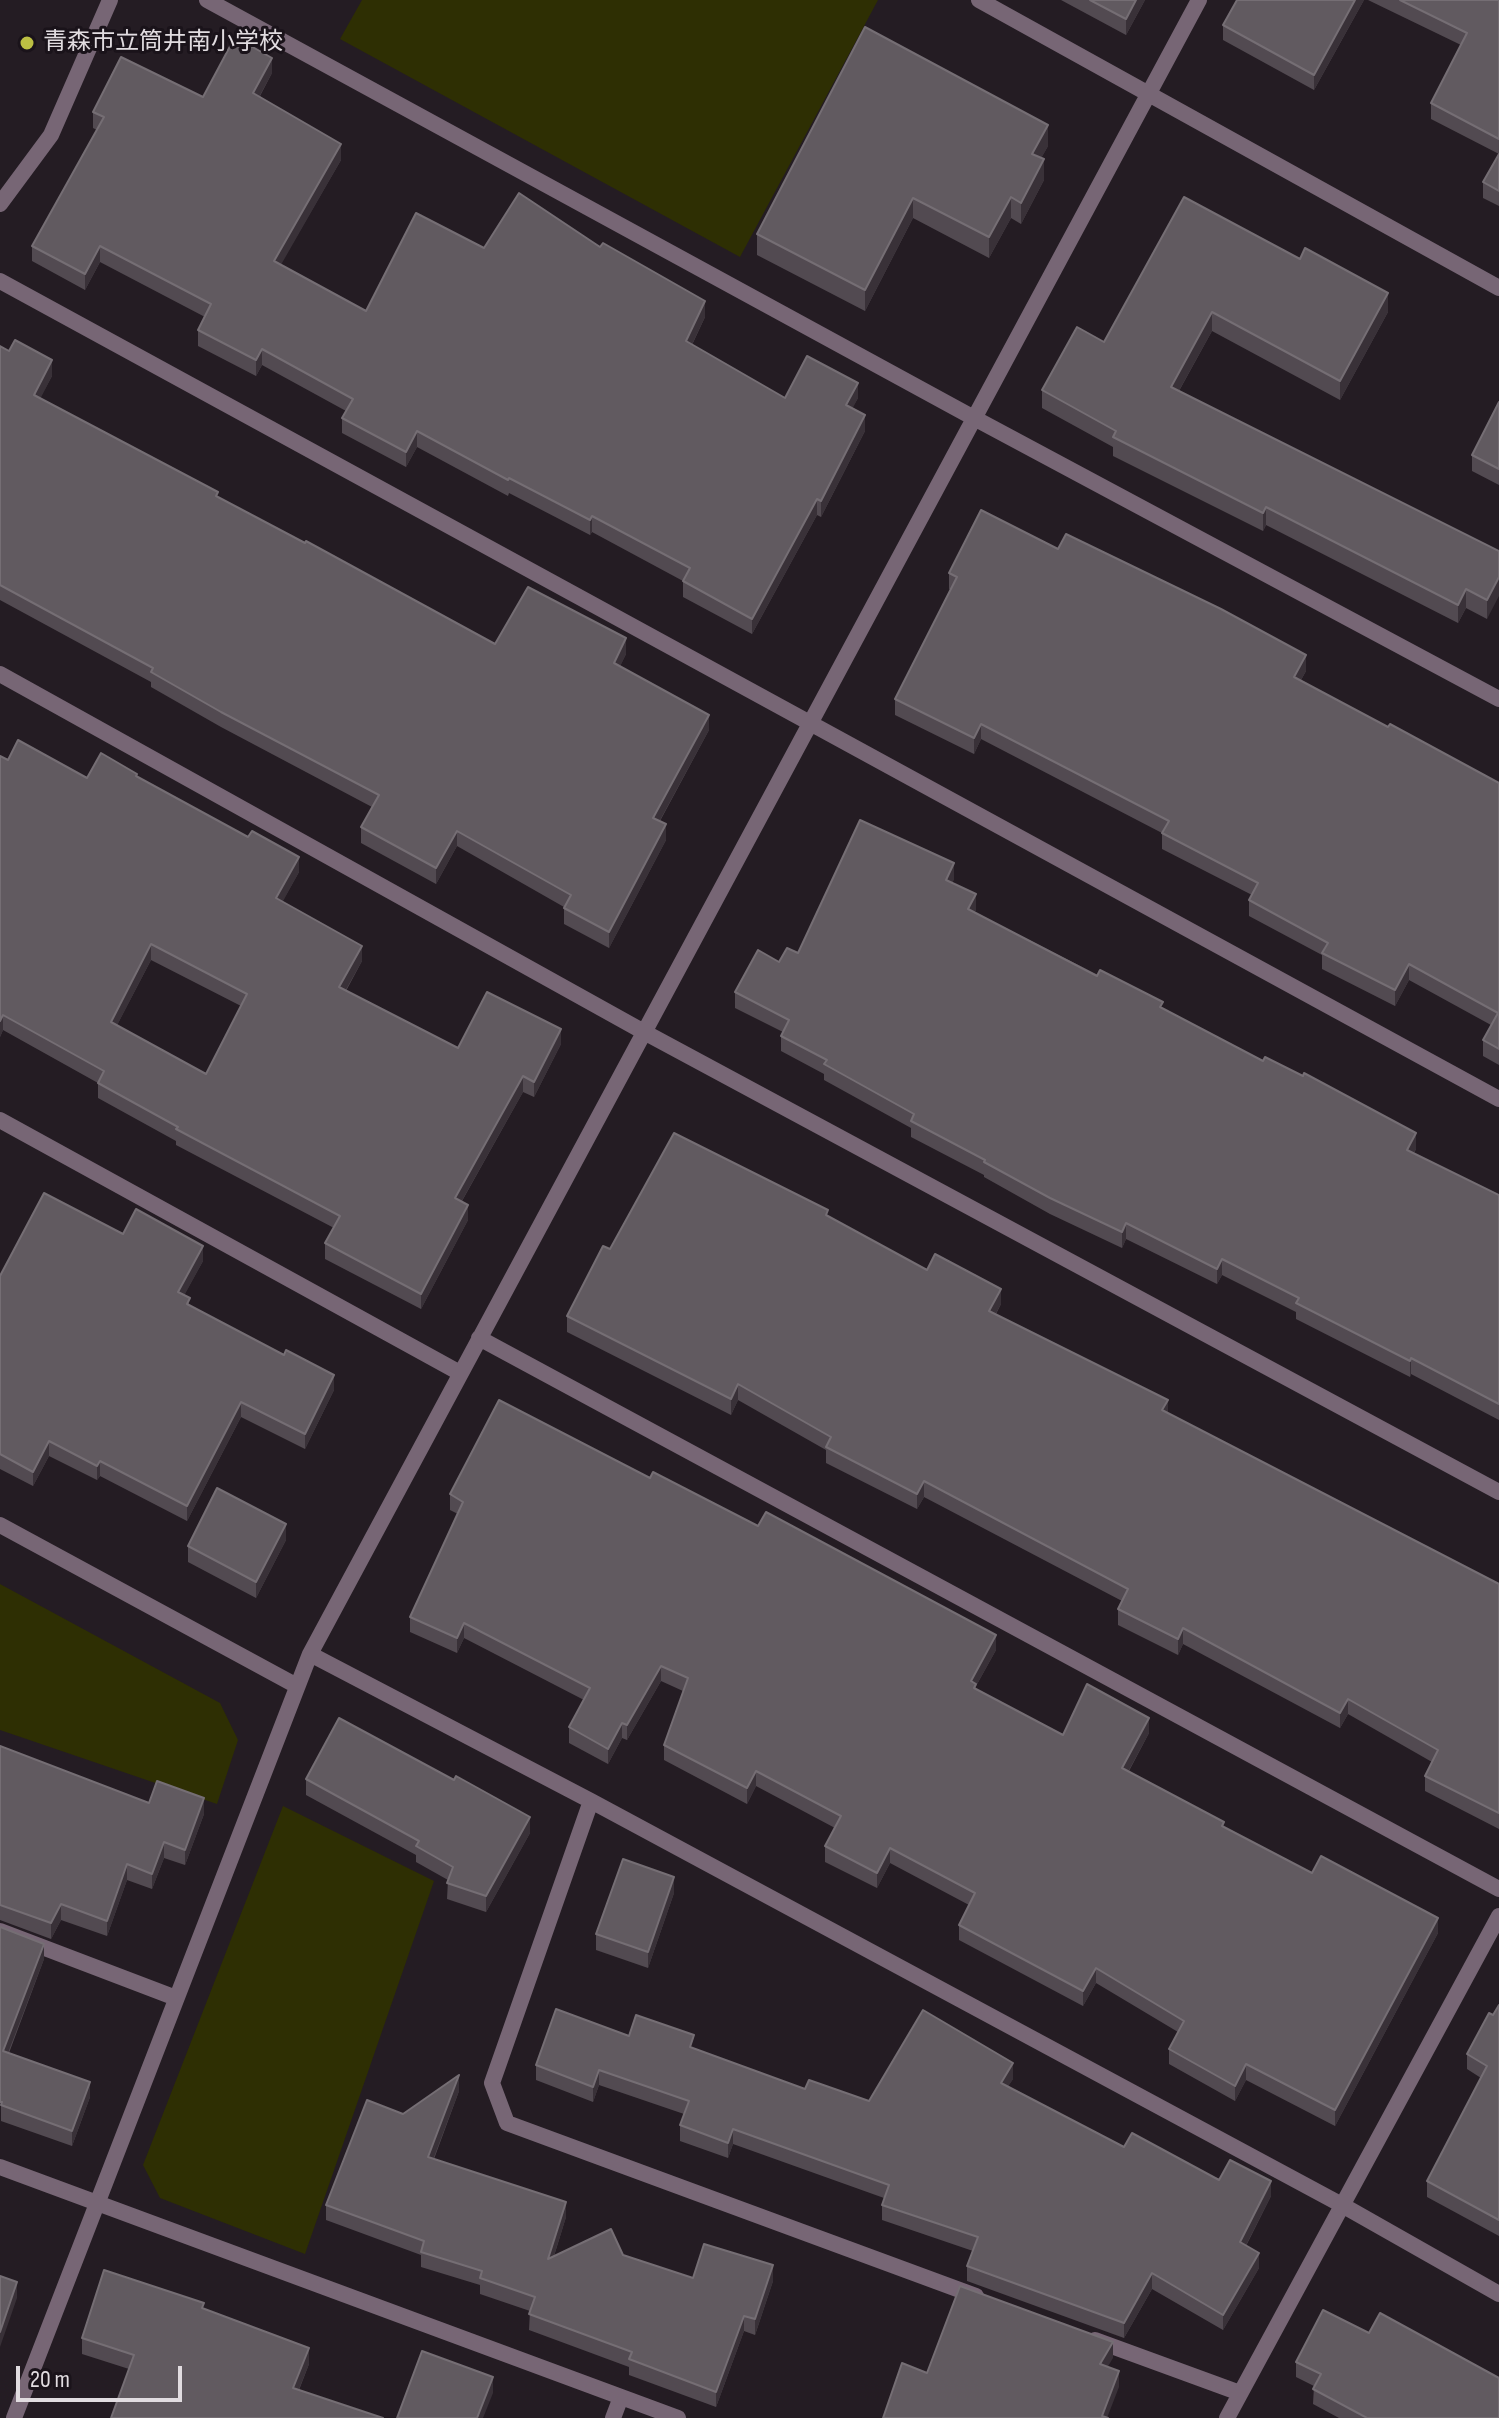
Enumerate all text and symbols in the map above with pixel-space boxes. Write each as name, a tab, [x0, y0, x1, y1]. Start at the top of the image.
place label: 青森市立筒井南小学校	[43, 29, 283, 57]
marker: 青森市立筒井南小学校	[18, 34, 36, 52]
scale bar	[20, 2350, 186, 2400]
text: 20 m	[30, 2365, 70, 2394]

